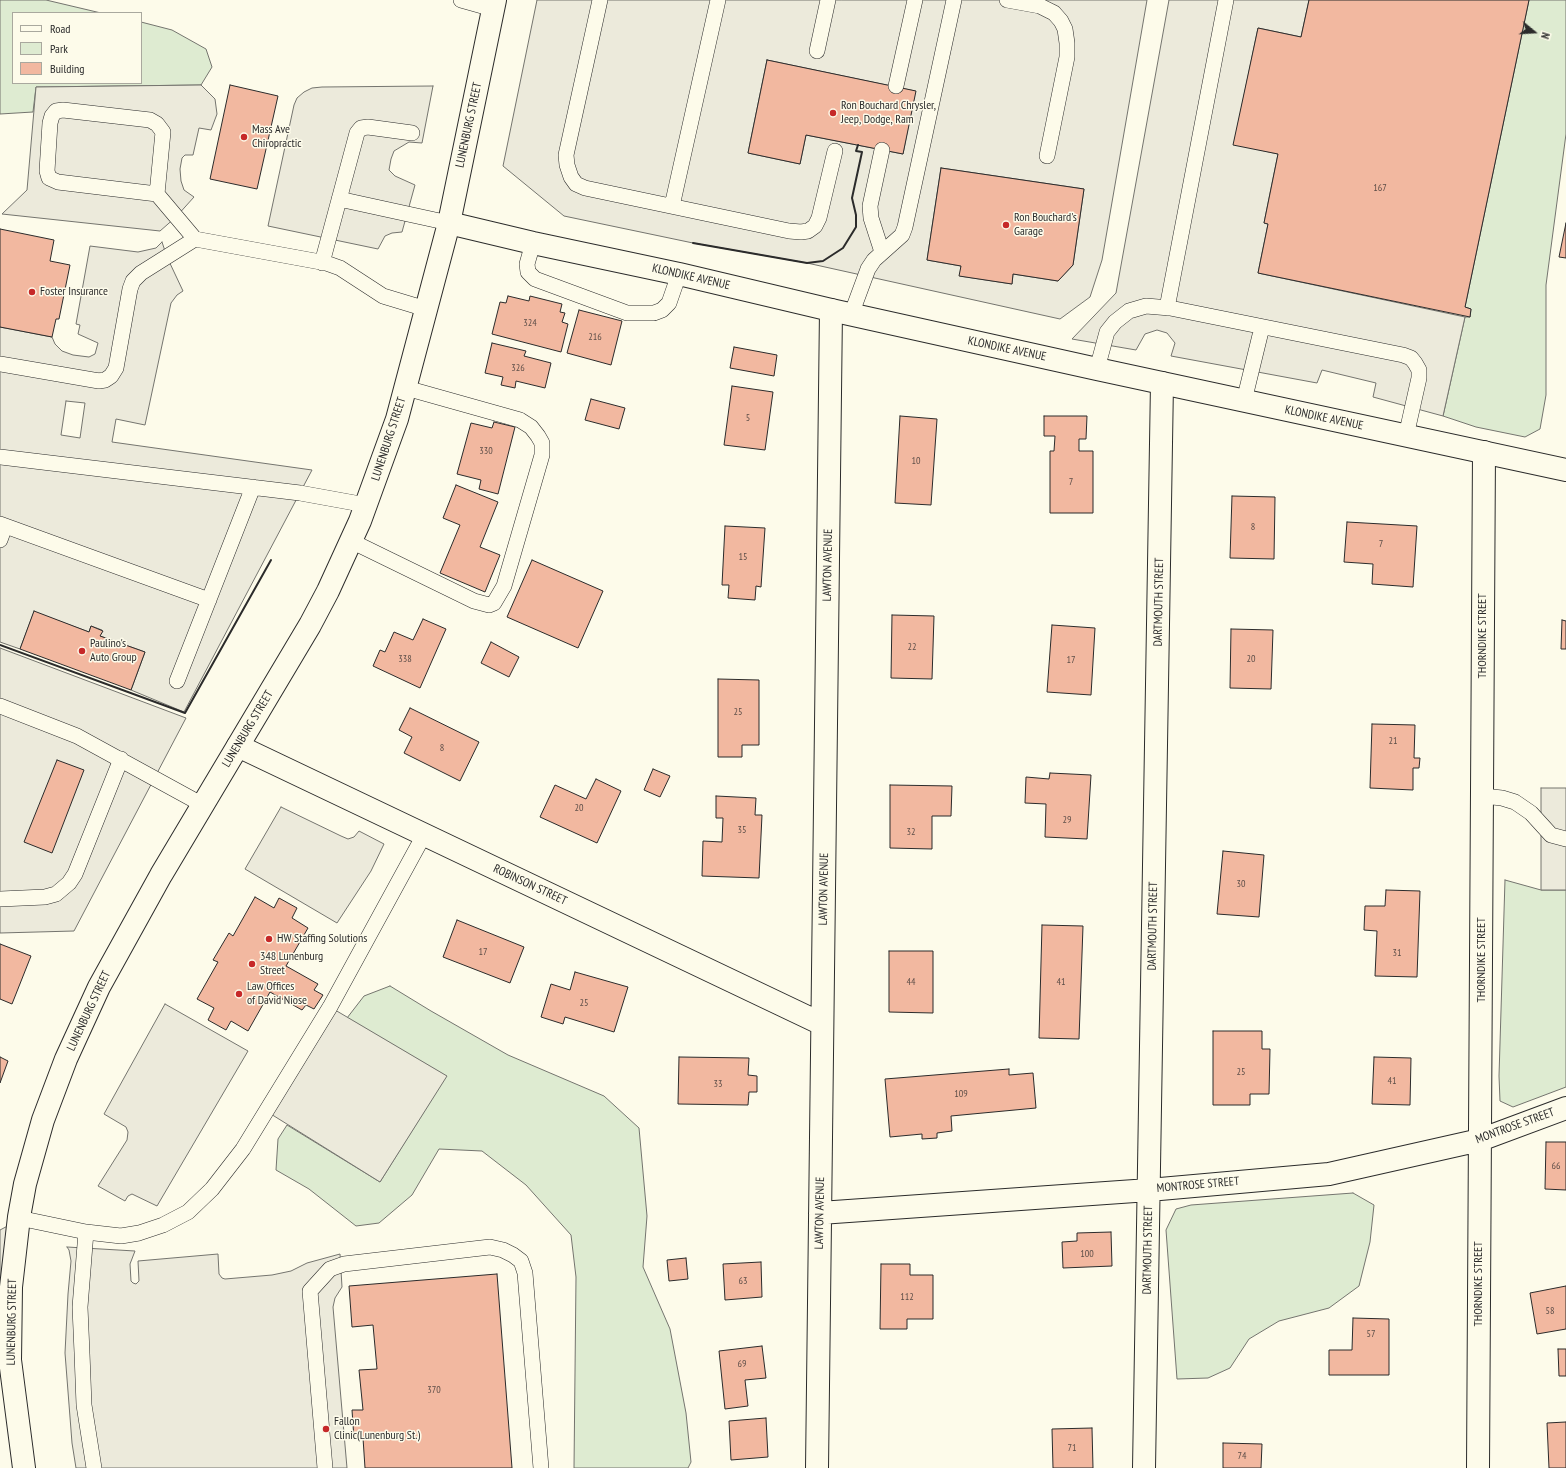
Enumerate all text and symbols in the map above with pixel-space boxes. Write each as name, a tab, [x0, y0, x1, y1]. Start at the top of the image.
legend	[12, 12, 142, 84]
north arrow	[1514, 12, 1554, 52]
text: Road	[50, 21, 70, 36]
text: N	[1538, 31, 1553, 41]
text: Park	[50, 41, 68, 56]
text: Building	[50, 61, 85, 76]
street label: LUNENBURG STREET	[453, 81, 485, 169]
place label: Ron Bouchard Chrysler, Jeep, Dodge, Ram	[841, 99, 936, 127]
marker: Ron Bouchard Chrysler, Jeep, Dodge, Ram	[828, 108, 838, 118]
place label: Mass Ave Chiropractic	[252, 123, 302, 151]
marker: Mass Ave Chiropractic	[239, 132, 249, 142]
house number: 167	[1373, 182, 1387, 194]
place label: Ron Bouchard's Garage	[1014, 211, 1077, 239]
marker: Ron Bouchard's Garage	[1001, 220, 1011, 230]
street label: KLONDIKE AVENUE	[651, 261, 731, 293]
place label: Foster Insurance	[40, 285, 108, 299]
marker: Foster Insurance	[27, 287, 37, 297]
house number: 324	[523, 317, 537, 329]
house number: 216	[588, 331, 602, 343]
street label: KLONDIKE AVENUE	[967, 334, 1047, 364]
house number: 326	[511, 362, 525, 374]
street label: LUNENBURG STREET	[369, 395, 409, 483]
street label: KLONDIKE AVENUE	[1284, 403, 1364, 433]
house number: 5	[746, 412, 750, 424]
house number: 330	[479, 445, 493, 457]
house number: 10	[912, 455, 920, 467]
house number: 7	[1069, 476, 1073, 488]
house number: 8	[1251, 521, 1255, 533]
street label: LAWTON AVENUE	[820, 529, 836, 601]
house number: 7	[1379, 538, 1383, 550]
house number: 15	[739, 551, 747, 563]
street label: DARTMOUTH STREET	[1151, 557, 1167, 647]
street label: THORNDIKE STREET	[1476, 593, 1490, 679]
place label: Paulino's Auto Group	[90, 637, 137, 665]
house number: 22	[908, 641, 916, 653]
marker: Paulino's Auto Group	[77, 646, 87, 656]
house number: 338	[398, 653, 412, 665]
house number: 20	[1247, 653, 1255, 665]
house number: 17	[1067, 654, 1075, 666]
street label: LUNENBURG STREET	[219, 688, 277, 770]
house number: 25	[734, 706, 742, 718]
house number: 21	[1389, 735, 1397, 747]
house number: 8	[440, 742, 444, 754]
house number: 20	[575, 802, 583, 814]
house number: 29	[1063, 814, 1071, 826]
house number: 35	[738, 824, 746, 836]
house number: 32	[907, 826, 915, 838]
street label: LAWTON AVENUE	[816, 853, 832, 925]
street label: ROBINSON STREET	[491, 862, 569, 908]
house number: 30	[1237, 878, 1245, 890]
street label: DARTMOUTH STREET	[1145, 881, 1161, 971]
street label: THORNDIKE STREET	[1475, 917, 1489, 1003]
place label: HW Staffing Solutions	[277, 932, 367, 946]
marker: HW Staffing Solutions	[264, 934, 274, 944]
house number: 17	[479, 946, 487, 958]
house number: 31	[1393, 947, 1401, 959]
place label: 348 Lunenburg Street	[260, 950, 323, 978]
marker: 348 Lunenburg Street	[247, 959, 257, 969]
street label: LUNENBURG STREET	[64, 969, 114, 1053]
house number: 44	[907, 976, 915, 988]
house number: 41	[1057, 976, 1065, 988]
place label: Law Offices of David Niose	[247, 980, 307, 1008]
marker: Law Offices of David Niose	[234, 989, 244, 999]
house number: 25	[580, 997, 588, 1009]
house number: 25	[1237, 1066, 1245, 1078]
house number: 41	[1388, 1075, 1396, 1087]
house number: 33	[714, 1078, 722, 1090]
house number: 109	[954, 1088, 968, 1100]
street label: MONTROSE STREET	[1474, 1105, 1556, 1147]
house number: 66	[1552, 1160, 1560, 1172]
street label: MONTROSE STREET	[1156, 1174, 1240, 1196]
street label: LAWTON AVENUE	[812, 1177, 828, 1249]
street label: DARTMOUTH STREET	[1140, 1205, 1156, 1295]
street label: THORNDIKE STREET	[1472, 1241, 1486, 1327]
house number: 100	[1080, 1248, 1094, 1260]
house number: 63	[739, 1275, 747, 1287]
street label: LUNENBURG STREET	[4, 1278, 20, 1366]
house number: 112	[900, 1291, 914, 1303]
house number: 58	[1546, 1305, 1554, 1317]
house number: 57	[1367, 1328, 1375, 1340]
house number: 69	[738, 1358, 746, 1370]
house number: 370	[427, 1384, 441, 1396]
place label: Fallon Clinic(Lunenburg St.)	[334, 1415, 420, 1443]
marker: Fallon Clinic(Lunenburg St.)	[321, 1424, 331, 1434]
house number: 71	[1068, 1442, 1076, 1454]
house number: 74	[1238, 1450, 1246, 1462]

